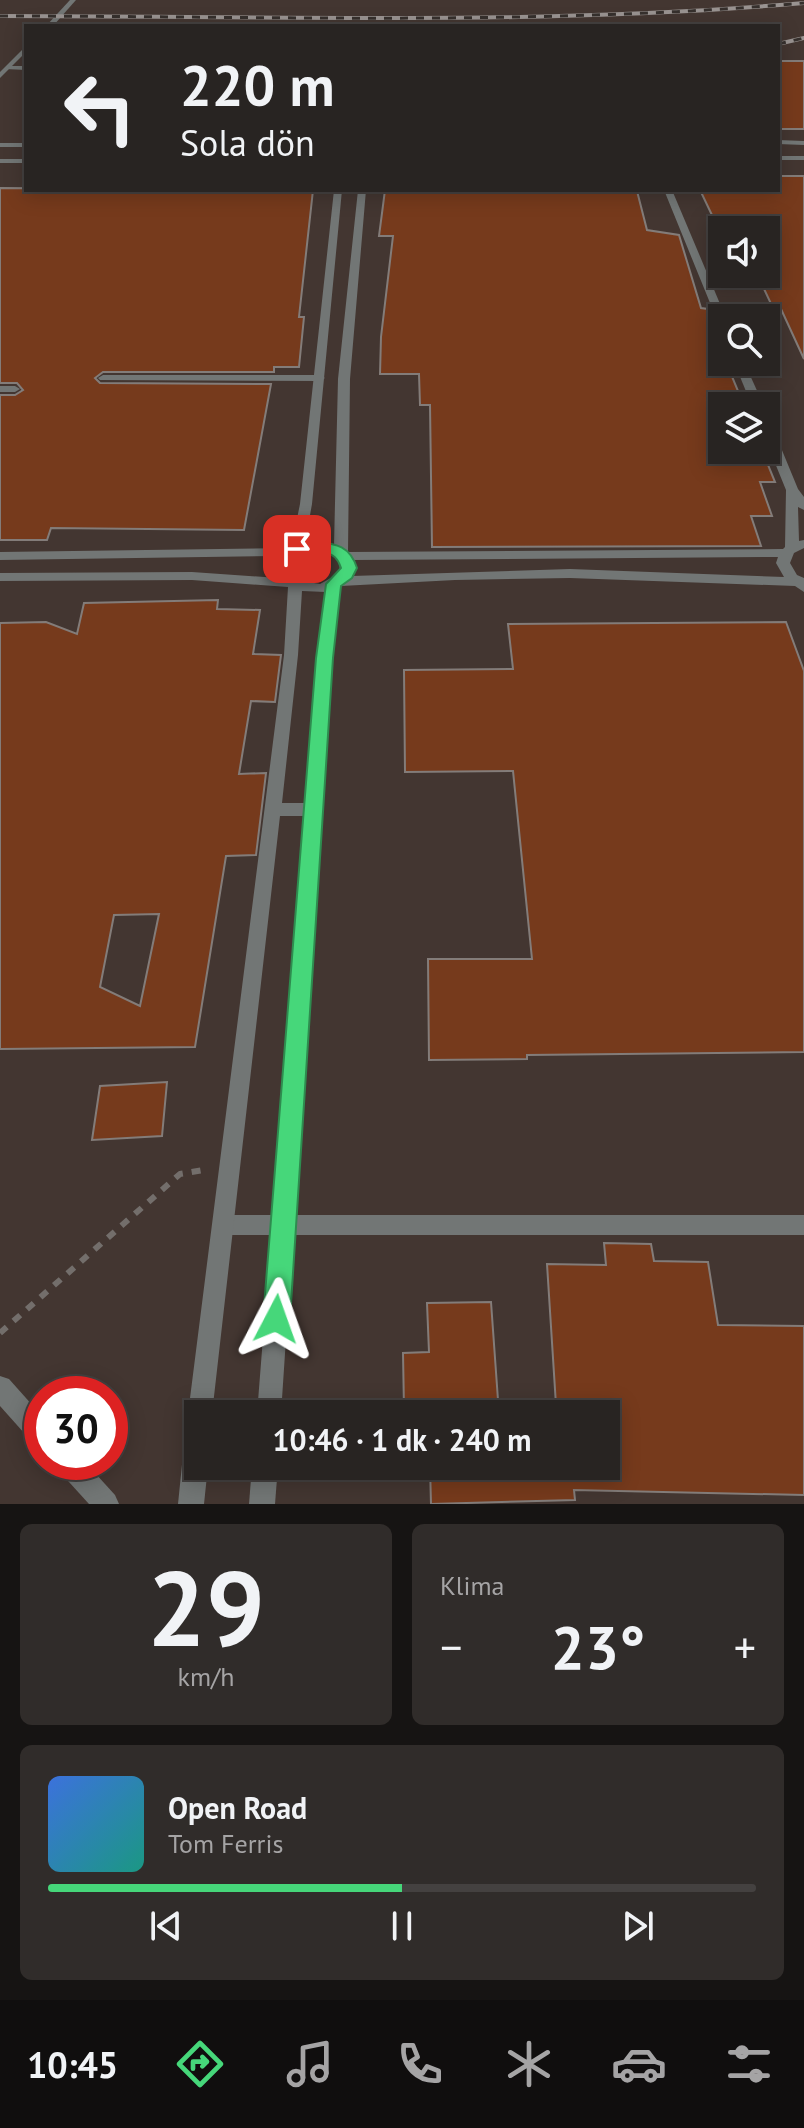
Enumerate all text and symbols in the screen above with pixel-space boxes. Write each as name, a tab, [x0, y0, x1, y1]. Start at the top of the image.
text: 220 m	[180, 49, 335, 121]
icon: left	[48, 56, 152, 160]
text: Sola dön	[180, 119, 315, 166]
map controls	[708, 216, 780, 464]
button: sound	[708, 216, 780, 288]
button: search	[708, 304, 780, 376]
button: layers	[708, 392, 780, 464]
pin	[263, 515, 331, 583]
icon: arrive	[275, 527, 319, 571]
position arrow	[234, 1277, 318, 1361]
speed limit sign: 30	[24, 1376, 128, 1480]
text: 10:46 · 1 dk · 240 m	[272, 1420, 532, 1459]
text: 29	[147, 1540, 265, 1675]
text: Klima	[440, 1569, 504, 1602]
text: 23°	[551, 1608, 645, 1686]
text: −	[440, 1618, 462, 1675]
text: +	[734, 1618, 756, 1675]
text: km/h	[178, 1660, 235, 1693]
text: Open Road	[168, 1788, 307, 1827]
text: Tom Ferris	[168, 1827, 283, 1860]
icon: previous	[144, 1904, 188, 1948]
icon: pause	[380, 1904, 424, 1948]
icon: next	[616, 1904, 660, 1948]
icon: directions	[172, 2036, 228, 2092]
icon: music	[282, 2036, 338, 2092]
icon: phone	[392, 2036, 448, 2092]
icon: climate	[501, 2036, 557, 2092]
icon: car	[611, 2036, 667, 2092]
icon: filters	[721, 2036, 777, 2092]
text: 10:45	[27, 2041, 118, 2088]

